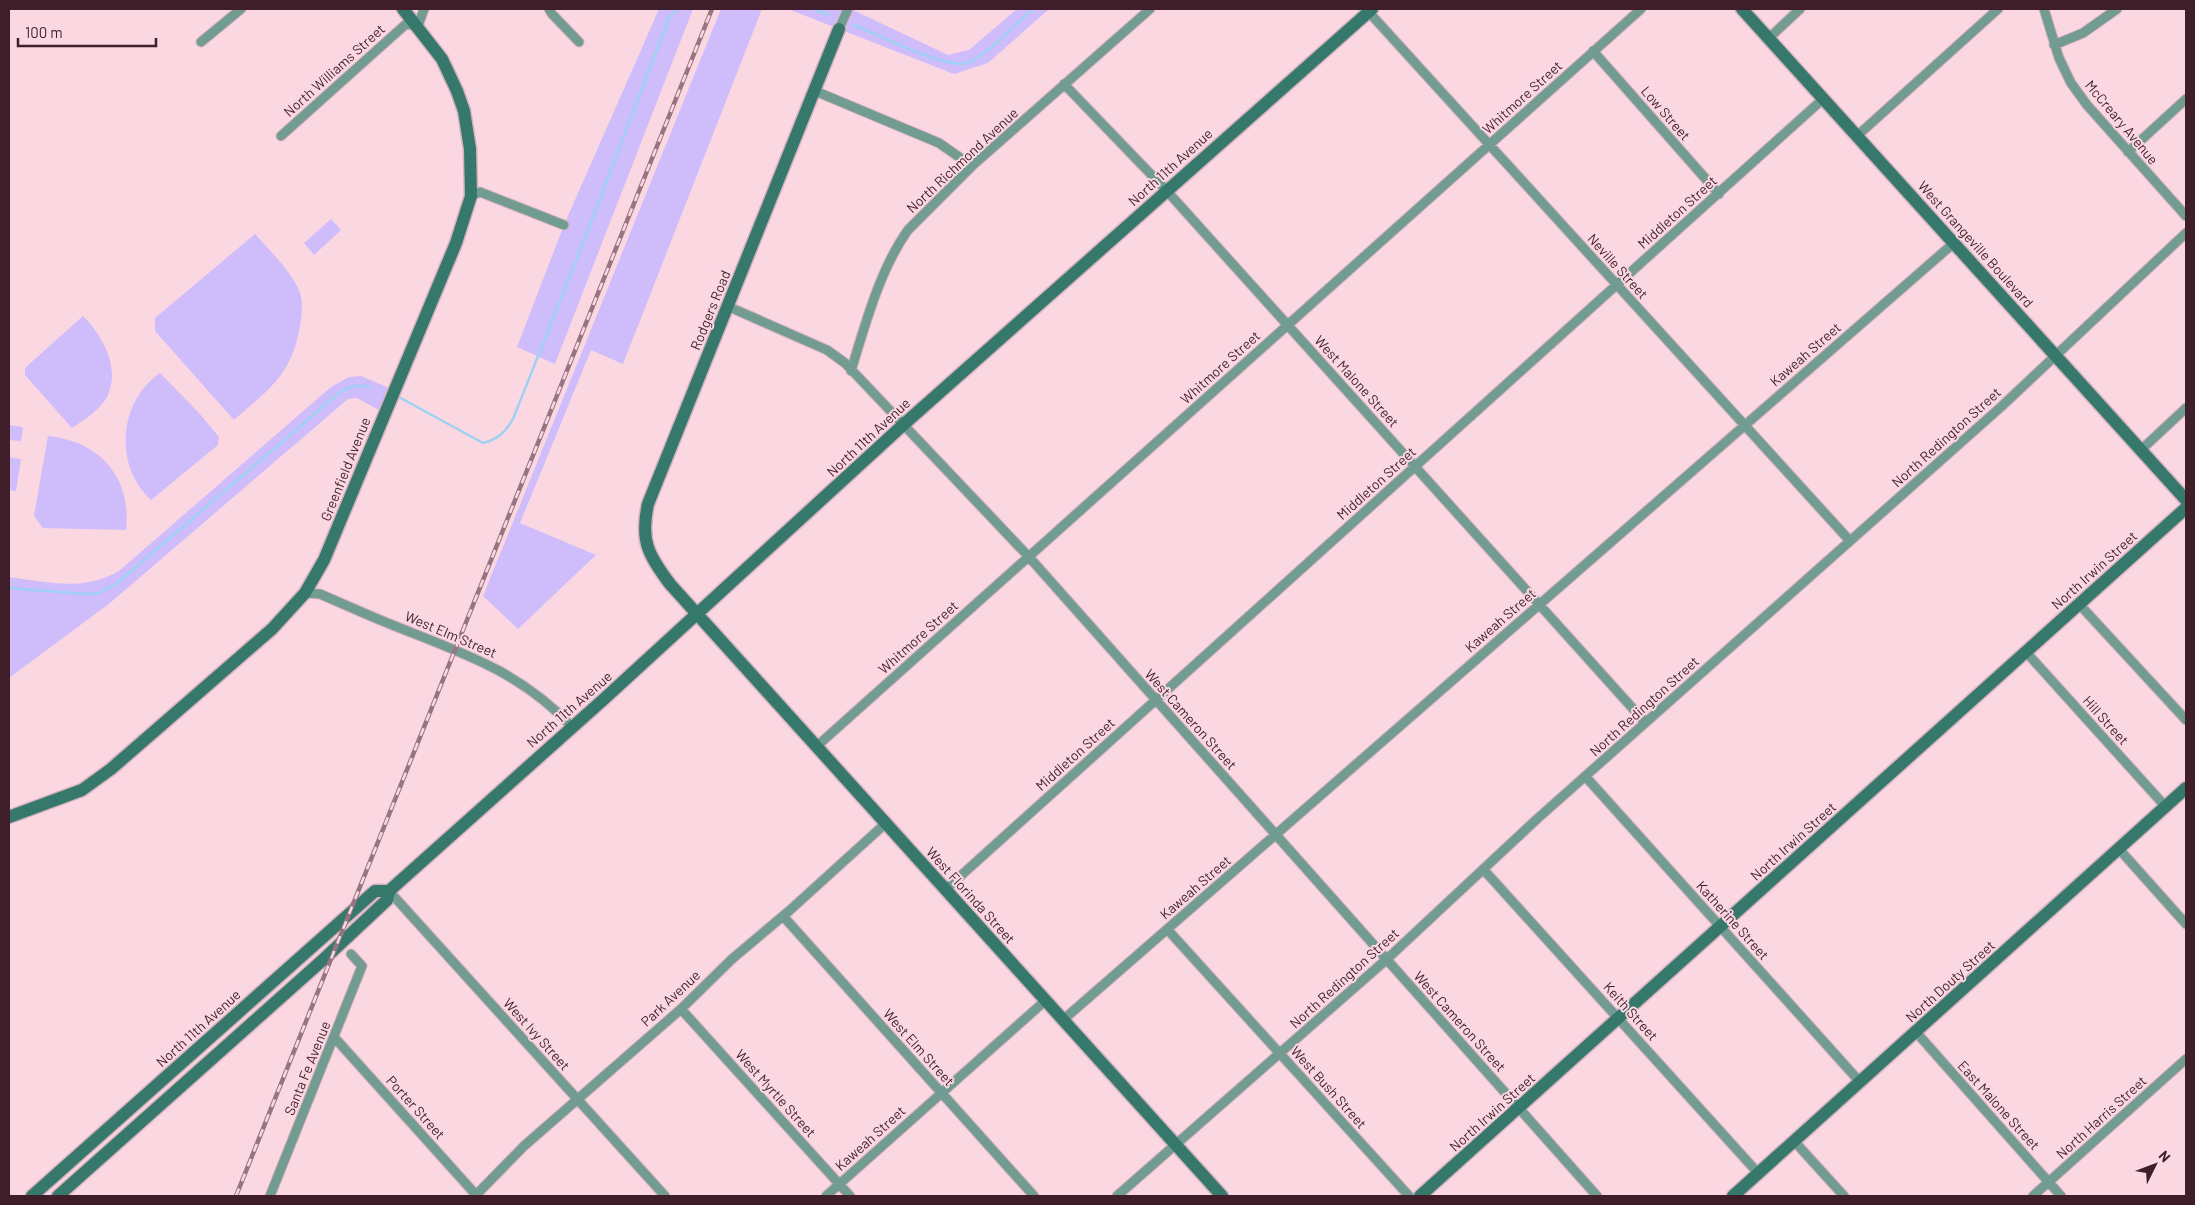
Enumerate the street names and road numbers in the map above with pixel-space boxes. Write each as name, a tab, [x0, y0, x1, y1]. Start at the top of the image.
street label: North Williams Street	[280, 20, 388, 120]
street label: Whitmore Street	[1479, 57, 1565, 137]
street label: McCreary Avenue	[2082, 76, 2162, 168]
street label: Low Street	[1638, 82, 1694, 144]
street label: North Richmond Avenue	[903, 104, 1021, 216]
street label: North 11th Avenue	[1124, 125, 1216, 209]
street label: Middleton Street	[1634, 172, 1720, 252]
street label: West Grangeville Boulevard	[1915, 177, 2037, 311]
street label: Neville Street	[1584, 230, 1652, 302]
street label: Rodgers Road	[686, 268, 734, 352]
street label: Kaweah Street	[1766, 319, 1844, 389]
street label: Whitmore Street	[1177, 327, 1263, 407]
street label: West Malone Street	[1311, 332, 1403, 430]
street label: North Redington Street	[1888, 383, 2004, 491]
street label: North 11th Avenue	[823, 394, 913, 480]
street label: Greenfield Avenue	[316, 415, 374, 523]
street label: Middleton Street	[1333, 443, 1419, 523]
street label: North Irwin Street	[2048, 527, 2140, 613]
street label: Kaweah Street	[1461, 585, 1539, 655]
street label: Whitmore Street	[875, 597, 961, 677]
street label: West Elm Street	[403, 607, 499, 661]
street label: North Redington Street	[1586, 652, 1702, 760]
street label: West Cameron Street	[1141, 665, 1241, 773]
street label: North 11th Avenue	[523, 667, 615, 751]
street label: Hill Street	[2080, 692, 2132, 748]
street label: Middleton Street	[1032, 714, 1118, 794]
street label: North Irwin Street	[1747, 798, 1839, 884]
street label: West Florinda Street	[923, 843, 1019, 947]
street label: Kaweah Street	[1156, 852, 1234, 922]
street label: Katherine Street	[1693, 877, 1773, 963]
street label: North Redington Street	[1286, 924, 1402, 1032]
street label: North Douty Street	[1902, 936, 1998, 1026]
street label: Park Avenue	[637, 966, 703, 1030]
street label: West Cameron Street	[1410, 967, 1510, 1075]
street label: Keith Street	[1600, 978, 1662, 1044]
street label: North 11th Avenue	[152, 986, 244, 1070]
street label: West Ivy Street	[500, 994, 574, 1074]
street label: West Elm Street	[880, 1005, 958, 1089]
street label: Santa Fe Avenue	[280, 1018, 334, 1118]
street label: West Bush Street	[1288, 1042, 1370, 1132]
street label: West Myrtle Street	[732, 1046, 820, 1140]
street label: East Malone Street	[1954, 1057, 2044, 1153]
street label: North Irwin Street	[1446, 1069, 1538, 1155]
street label: Porter Street	[383, 1072, 449, 1142]
street label: North Harris Street	[2052, 1072, 2150, 1162]
street label: Kaweah Street	[831, 1102, 909, 1174]

